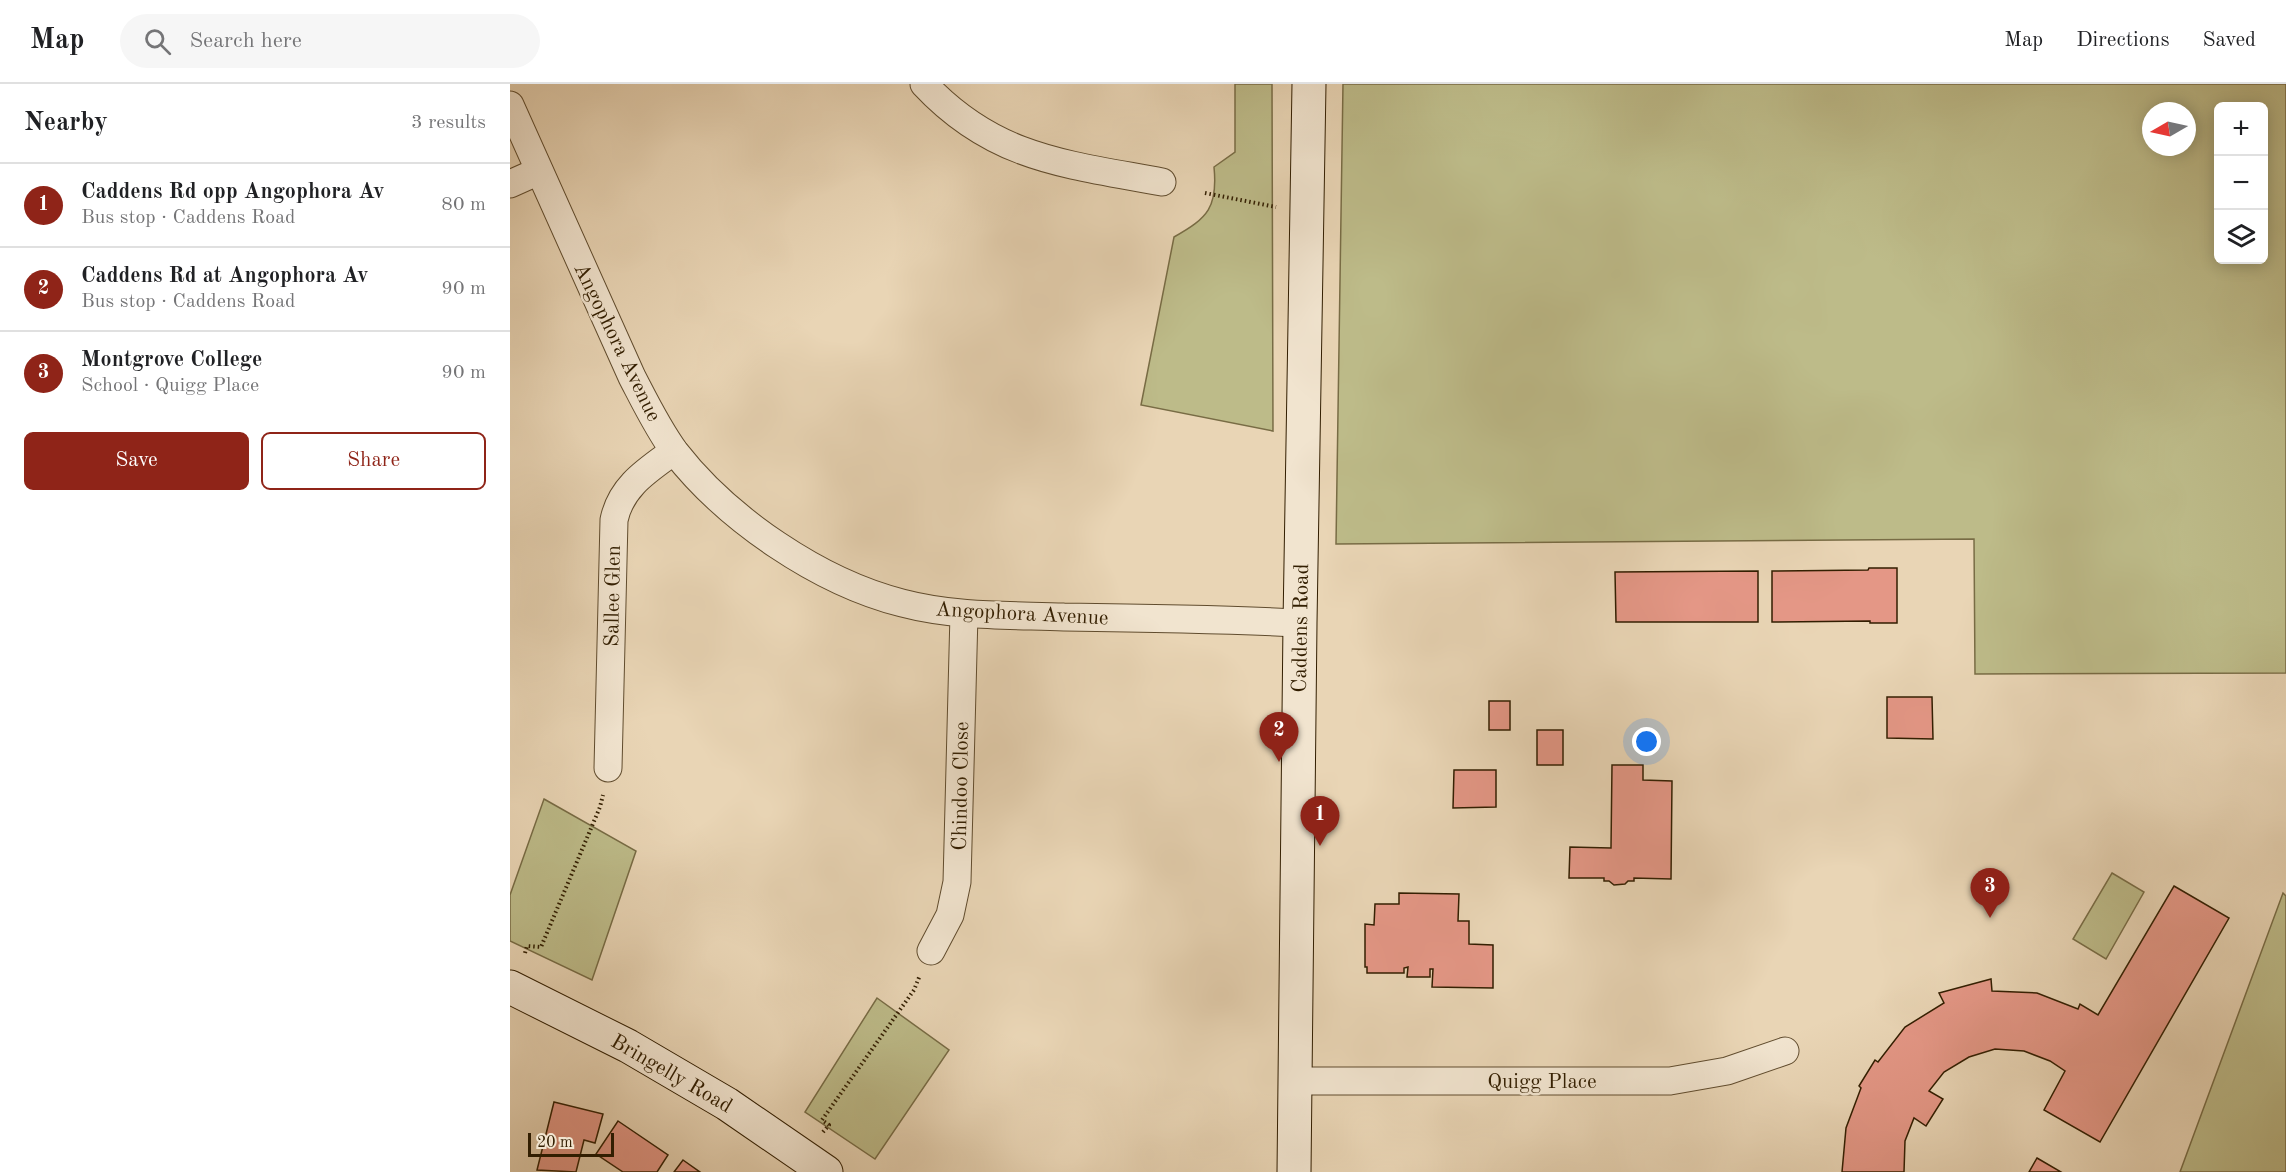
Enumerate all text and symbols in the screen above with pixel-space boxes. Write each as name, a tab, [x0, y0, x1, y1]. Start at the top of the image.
search box	[120, 14, 540, 68]
icon: search	[141, 25, 174, 58]
text: Map	[30, 27, 84, 55]
text: Search here	[189, 30, 302, 52]
text: Map	[2004, 30, 2043, 51]
text: Directions	[2076, 30, 2170, 51]
text: Saved	[2203, 30, 2256, 51]
north arrow	[2142, 102, 2196, 156]
map controls	[2214, 102, 2268, 264]
button: +	[2214, 102, 2268, 156]
text: Nearby	[24, 110, 108, 136]
text: 3 results	[411, 113, 486, 133]
button: −	[2214, 156, 2268, 210]
text: Caddens Rd opp Angophora Av	[81, 181, 385, 203]
text: 1	[38, 195, 49, 215]
text: 80 m	[441, 195, 486, 215]
text: Bus stop · Caddens Road	[81, 208, 296, 228]
button: layers	[2214, 210, 2268, 264]
street label: Angophora Avenue	[569, 260, 664, 425]
text: Caddens Rd at Angophora Av	[81, 265, 369, 287]
text: 2	[38, 279, 49, 299]
text: 90 m	[441, 279, 486, 299]
text: Bus stop · Caddens Road	[81, 292, 296, 312]
text: Montgrove College	[81, 349, 262, 371]
text: 3	[38, 363, 49, 383]
text: 90 m	[441, 363, 486, 383]
text: School · Quigg Place	[81, 376, 259, 396]
button: Save	[24, 432, 249, 490]
button: Share	[261, 432, 486, 490]
street label: Sallee Glen	[602, 545, 625, 647]
street label: Caddens Road	[1290, 563, 1313, 693]
street label: Angophora Avenue	[935, 599, 1109, 630]
pin: 2	[1260, 712, 1298, 762]
street label: Chindoo Close	[950, 721, 973, 851]
your location	[1632, 727, 1661, 756]
pin: 1	[1300, 796, 1340, 846]
pin: 3	[1970, 868, 2010, 918]
street label: Bringelly Road	[607, 1031, 736, 1117]
street label: Quigg Place	[1487, 1072, 1597, 1093]
scale bar	[528, 1130, 614, 1158]
text: 20 m	[537, 1135, 573, 1151]

